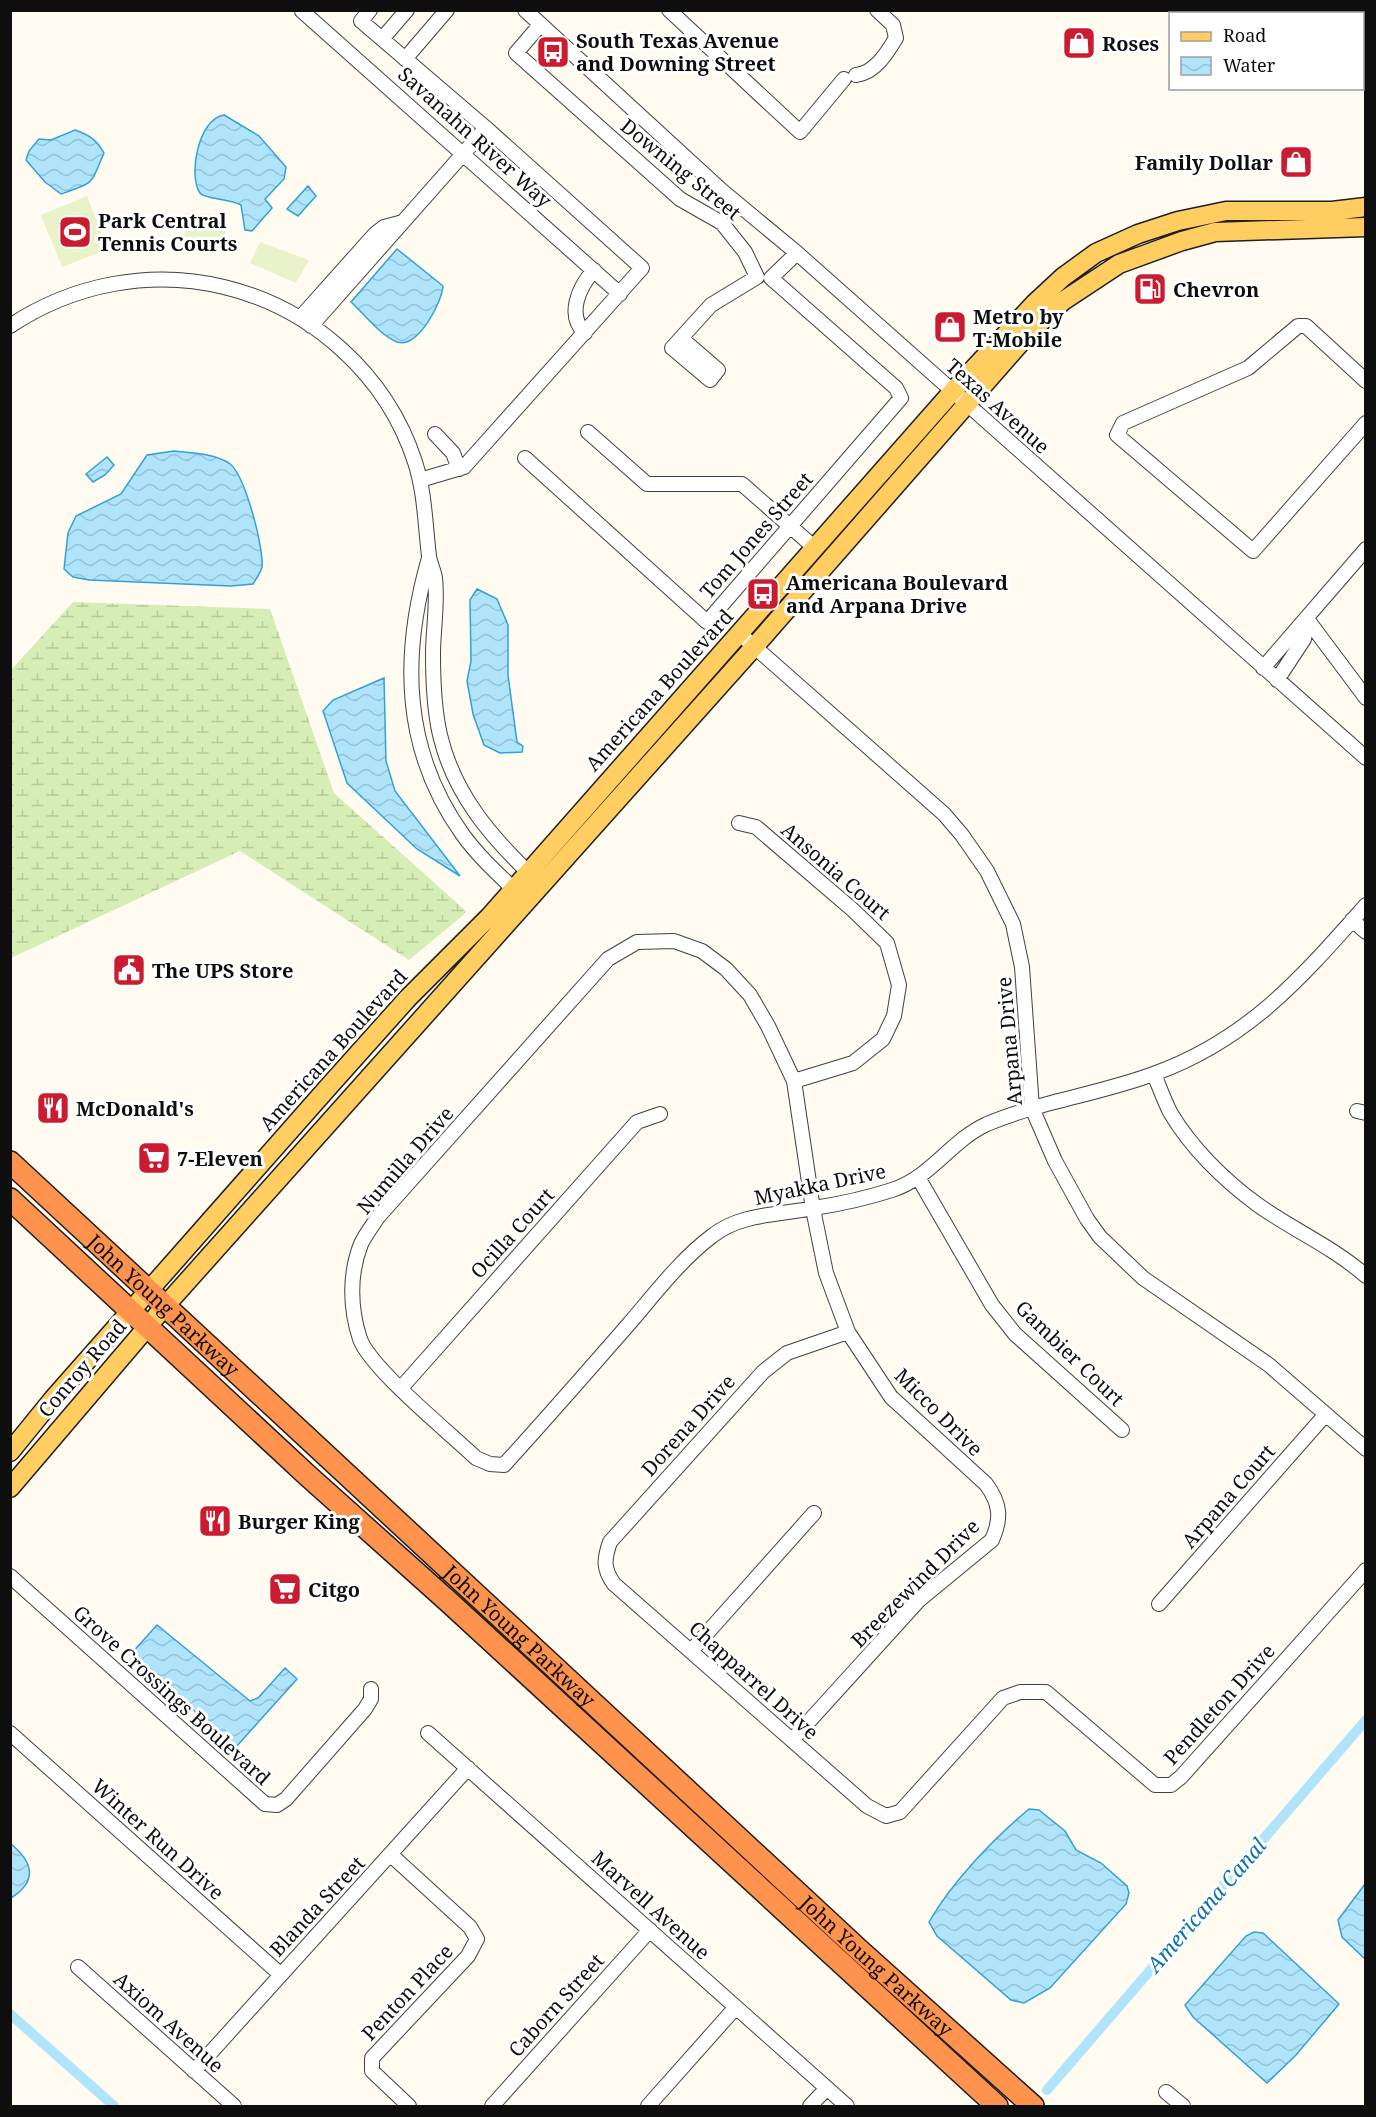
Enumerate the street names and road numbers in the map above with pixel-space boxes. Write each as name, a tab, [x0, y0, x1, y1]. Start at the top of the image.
street label: Savanahn River Way	[392, 61, 558, 214]
street label: Downing Street	[615, 112, 747, 226]
street label: Texas Avenue	[940, 352, 1056, 460]
street label: Tom Jones Street	[694, 466, 818, 604]
street label: Americana Boulevard	[579, 603, 739, 777]
street label: Ansonia Court	[776, 816, 896, 926]
street label: Americana Boulevard	[253, 963, 413, 1137]
street label: Arpana Drive	[990, 976, 1028, 1106]
street label: Numilla Drive	[351, 1100, 459, 1220]
street label: Myakka Drive	[752, 1157, 888, 1211]
street label: Ocilla Court	[464, 1182, 560, 1284]
street label: John Young Parkway	[82, 1227, 246, 1382]
street label: Gambier Court	[1010, 1294, 1130, 1412]
street label: Conroy Road	[32, 1313, 132, 1423]
street label: Micco Drive	[889, 1362, 989, 1462]
street label: Dorena Drive	[635, 1368, 741, 1482]
street label: Arpana Court	[1175, 1438, 1281, 1554]
street label: Breezewind Drive	[845, 1513, 985, 1653]
street label: John Young Parkway	[438, 1558, 602, 1713]
street label: Grove Crossings Boulevard	[67, 1599, 277, 1791]
street label: Chapparrel Drive	[683, 1615, 825, 1745]
street label: Pendleton Drive	[1157, 1638, 1281, 1770]
street label: Winter Run Drive	[86, 1772, 230, 1906]
street label: Marvell Avenue	[586, 1845, 716, 1965]
street label: Blanda Street	[263, 1850, 371, 1962]
street label: John Young Parkway	[794, 1888, 960, 2042]
street label: Penton Place	[355, 1938, 459, 2046]
street label: Caborn Street	[502, 1947, 610, 2063]
street label: Axiom Avenue	[108, 1965, 230, 2079]

